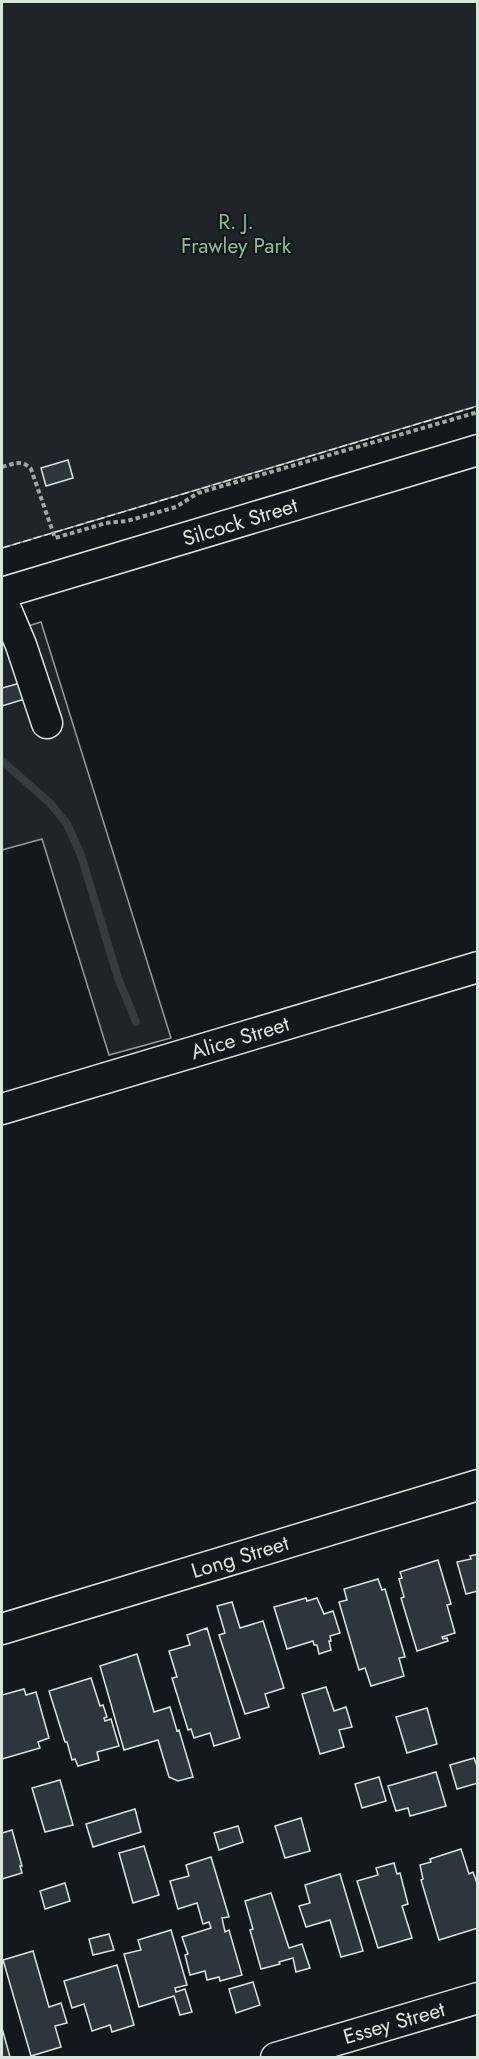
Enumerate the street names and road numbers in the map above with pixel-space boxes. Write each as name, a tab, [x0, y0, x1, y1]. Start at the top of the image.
street label: Silcock Street	[179, 490, 301, 554]
street label: Alice Street	[187, 1009, 293, 1067]
street label: Long Street	[188, 1528, 292, 1586]
street label: Essey Street	[340, 1994, 448, 2052]

